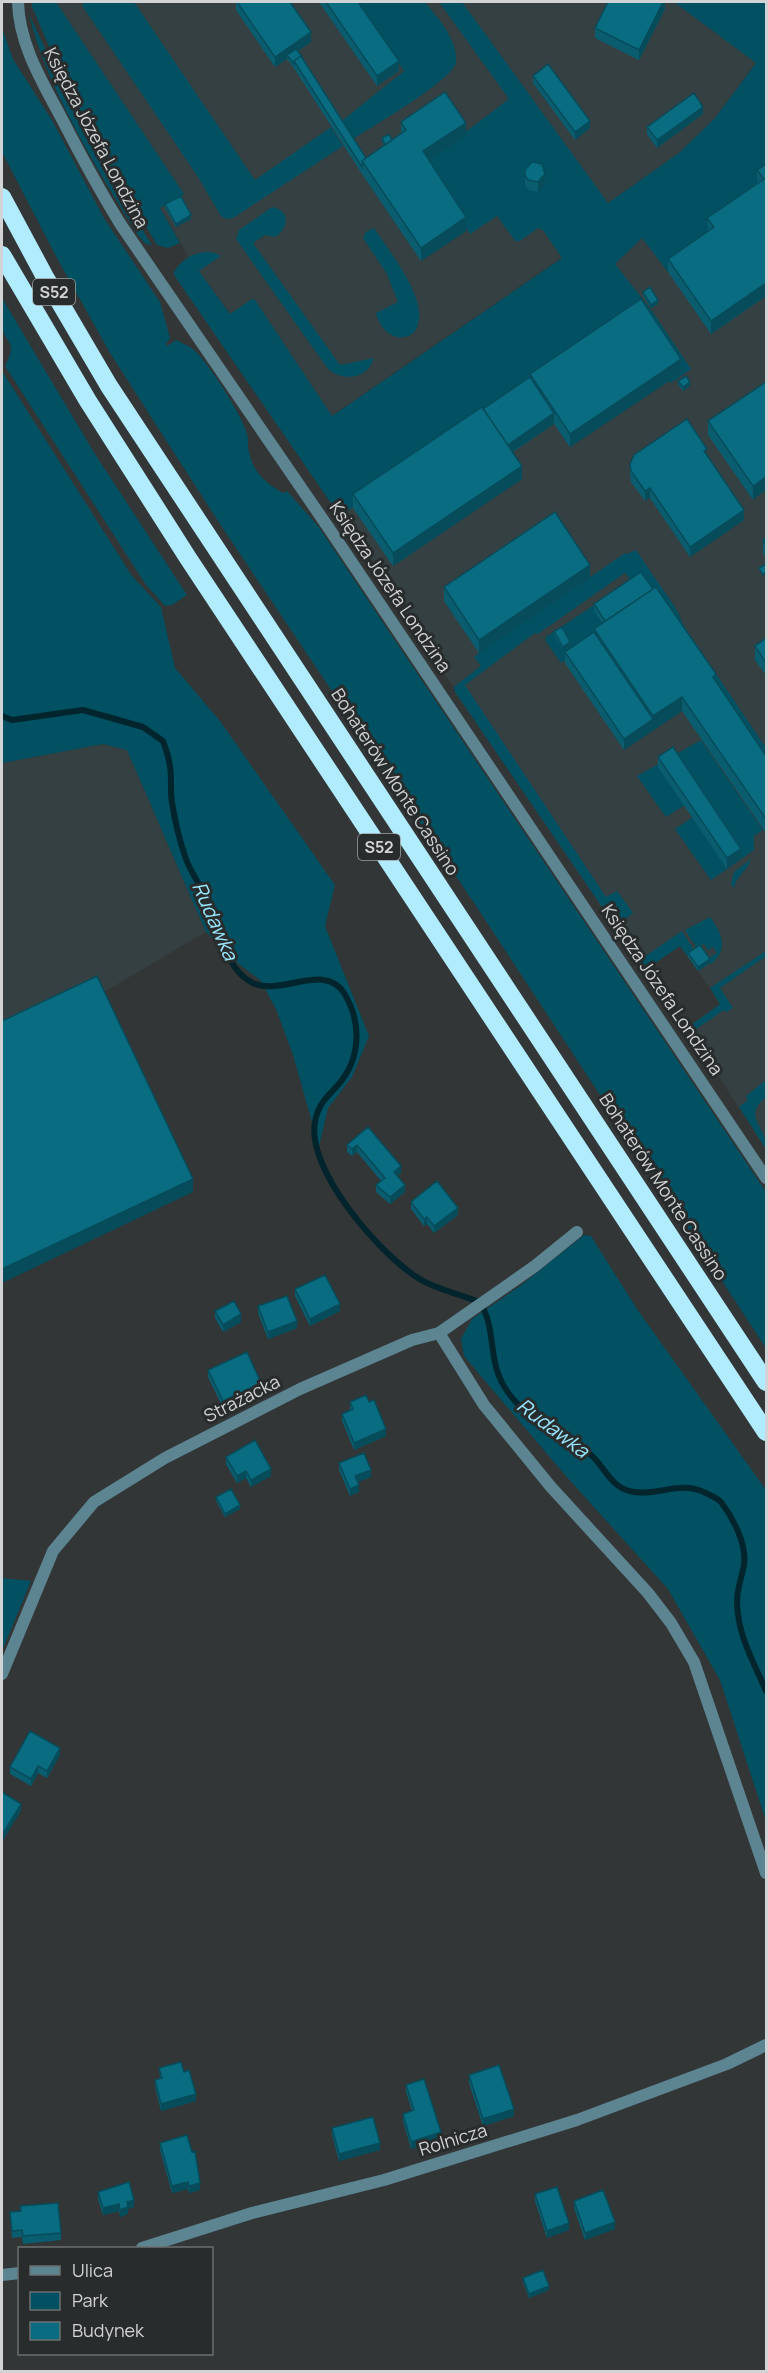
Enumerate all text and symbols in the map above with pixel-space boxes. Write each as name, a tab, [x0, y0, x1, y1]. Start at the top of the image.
street label: Księdza Józefa Londzina	[39, 43, 155, 232]
road number: S52	[33, 279, 75, 305]
street label: Księdza Józefa Londzina	[325, 496, 457, 676]
street label: Bohaterów Monte Cassino	[326, 683, 465, 880]
road number: S52	[358, 834, 400, 860]
water label: Rudawka	[186, 877, 245, 965]
street label: Księdza Józefa Londzina	[597, 899, 729, 1079]
street label: Bohaterów Monte Cassino	[594, 1088, 733, 1285]
street label: Strażacka	[199, 1369, 284, 1427]
water label: Rudawka	[512, 1392, 595, 1464]
street label: Rolnicza	[416, 2117, 490, 2161]
legend	[18, 2247, 213, 2355]
text: Ulica	[72, 2258, 113, 2282]
text: Park	[72, 2288, 109, 2312]
text: Budynek	[72, 2318, 145, 2342]

